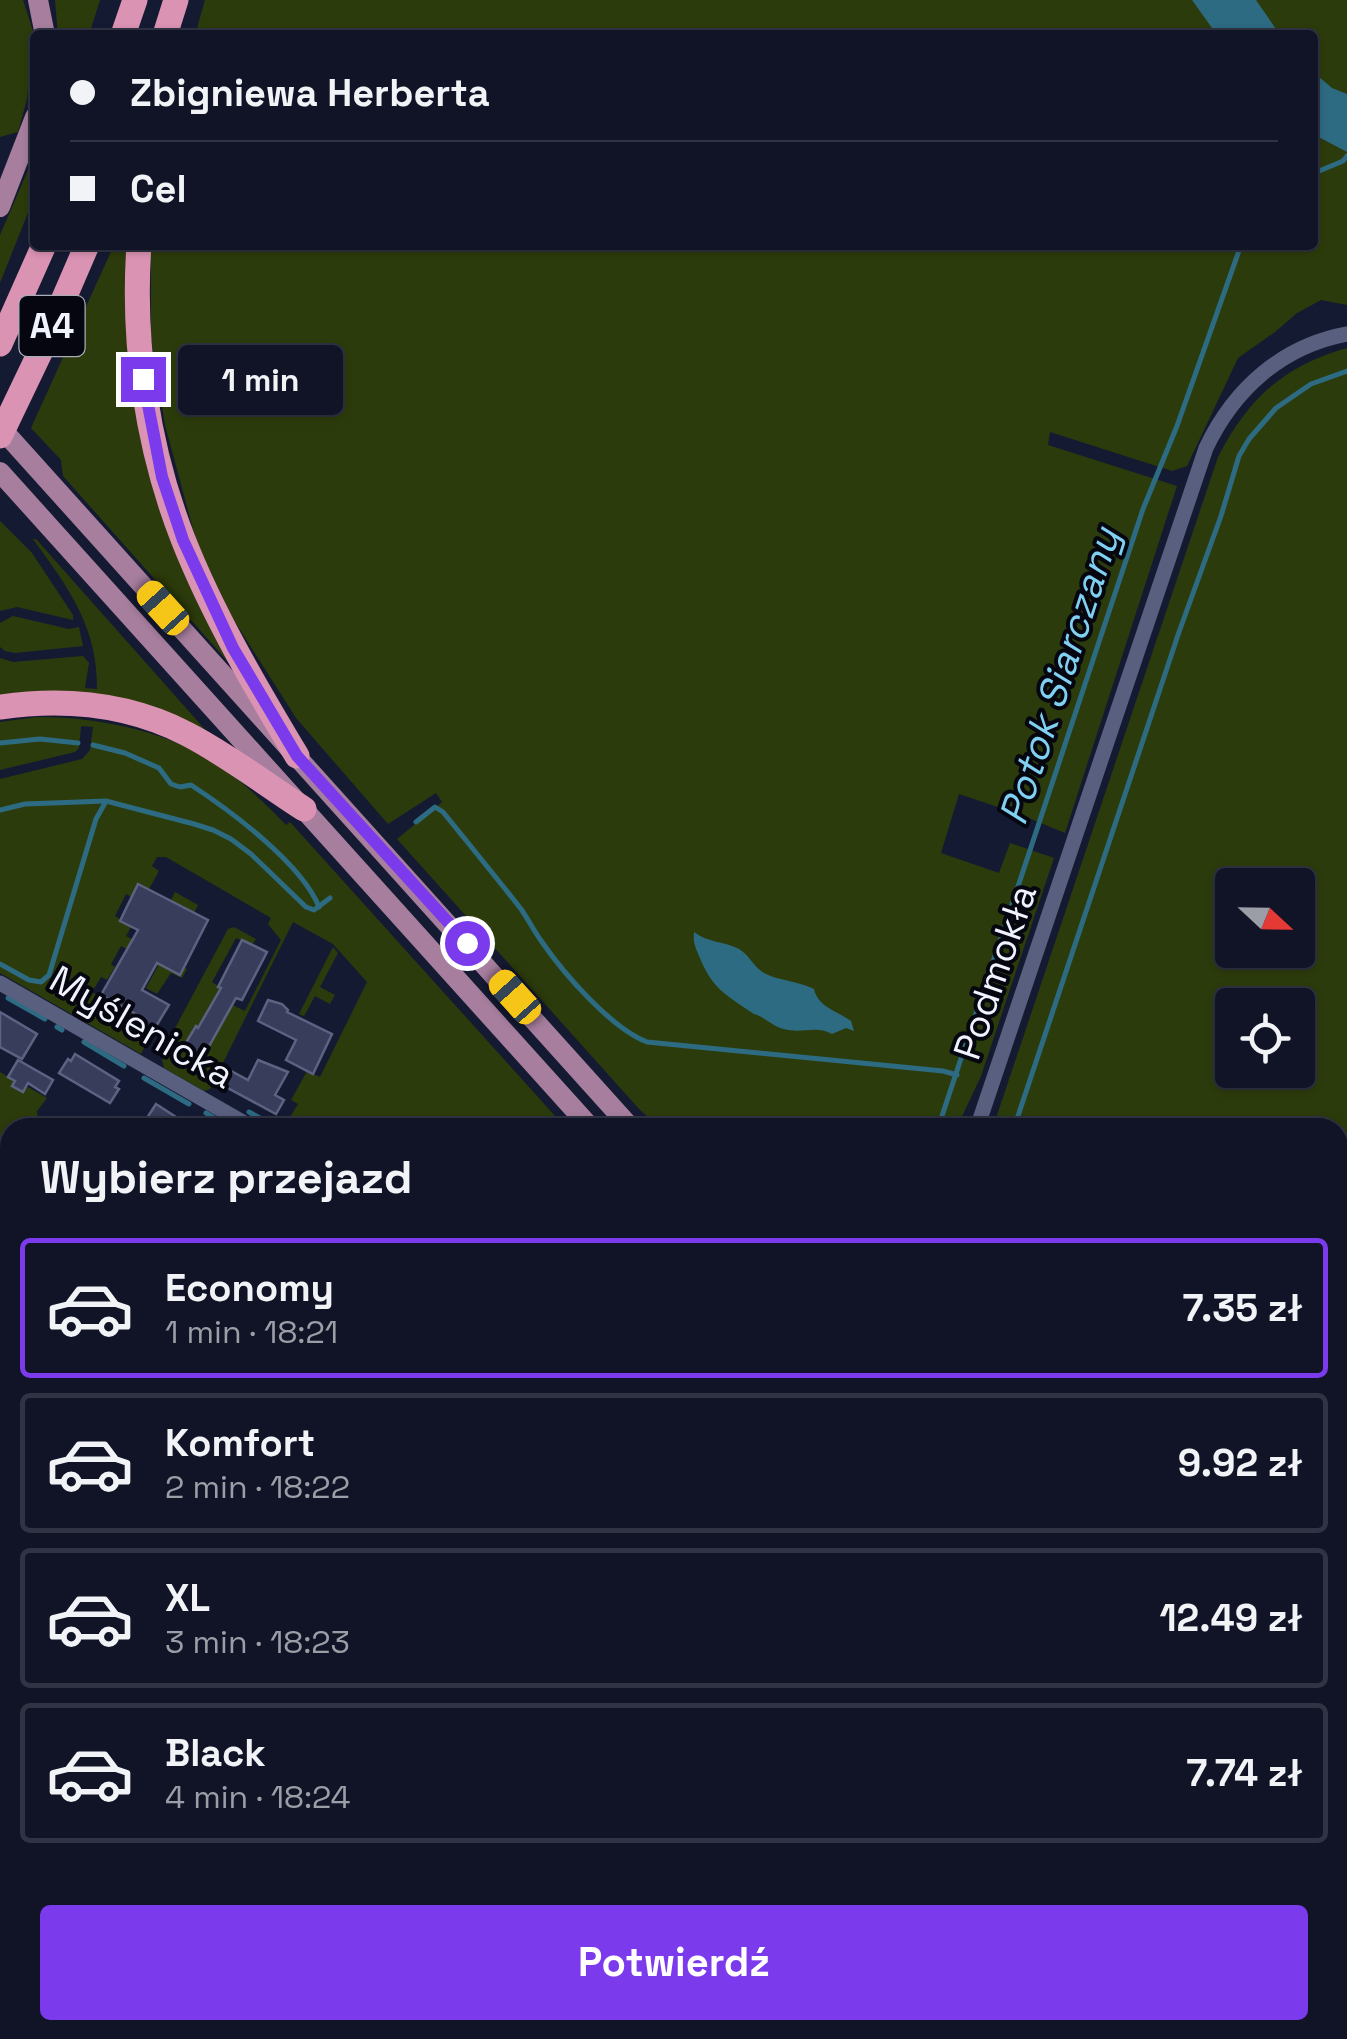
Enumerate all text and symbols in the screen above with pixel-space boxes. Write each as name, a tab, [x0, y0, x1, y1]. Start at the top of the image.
text: Zbigniewa Herberta	[130, 69, 490, 117]
text: Cel	[130, 165, 187, 213]
road number: A4	[20, 296, 84, 356]
callout: 1 min	[178, 344, 343, 414]
route end	[121, 357, 166, 402]
text: 1 min	[221, 360, 300, 400]
water label: Potok Siarczany	[988, 519, 1132, 831]
car	[132, 576, 194, 640]
north arrow	[1215, 868, 1315, 968]
map controls	[1215, 868, 1315, 1088]
street label: Podmokła	[943, 878, 1047, 1066]
route start	[445, 921, 490, 966]
street label: Myślenicka	[41, 955, 243, 1099]
car	[484, 965, 546, 1029]
button: locate	[1215, 988, 1315, 1088]
text: Wybierz przejazd	[40, 1149, 413, 1206]
icon: car	[45, 1263, 135, 1353]
text: Economy	[165, 1264, 334, 1312]
text: 7.35 zł	[1182, 1284, 1303, 1332]
text: 1 min · 18:21	[165, 1312, 338, 1352]
icon: car	[45, 1418, 135, 1508]
text: Komfort	[165, 1419, 315, 1467]
text: 9.92 zł	[1178, 1439, 1303, 1487]
text: 2 min · 18:22	[165, 1467, 350, 1507]
icon: car	[45, 1573, 135, 1663]
text: XL	[165, 1574, 210, 1622]
text: 12.49 zł	[1159, 1594, 1303, 1642]
text: 3 min · 18:23	[165, 1622, 350, 1662]
icon: car	[45, 1728, 135, 1818]
text: Black	[165, 1729, 266, 1777]
text: 7.74 zł	[1186, 1749, 1303, 1797]
text: 4 min · 18:24	[165, 1777, 350, 1817]
button: Potwierdź	[40, 1905, 1308, 2020]

